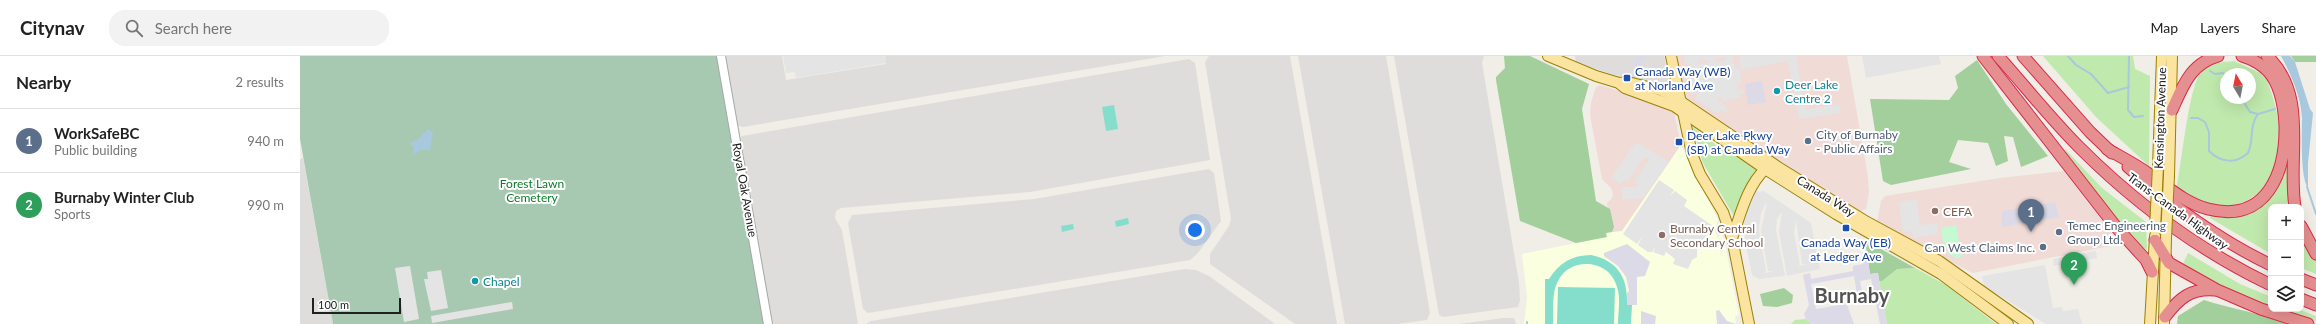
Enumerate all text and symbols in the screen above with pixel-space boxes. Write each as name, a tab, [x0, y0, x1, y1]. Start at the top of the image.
search box	[109, 10, 389, 46]
text: Citynav	[20, 16, 85, 39]
icon: search	[123, 17, 145, 39]
text: Search here	[155, 19, 232, 37]
text: Map	[2150, 19, 2178, 36]
text: Layers	[2200, 19, 2240, 36]
text: Share	[2262, 19, 2296, 36]
place label: Canada Way (WB) at Norland Ave	[1635, 64, 1730, 93]
street label: Kensington Avenue	[2151, 67, 2169, 169]
north arrow	[2220, 68, 2256, 104]
text: Nearby	[16, 72, 71, 93]
marker: Canada Way (WB) at Norland Ave	[1622, 73, 1632, 83]
text: 2 results	[236, 74, 284, 90]
place label: Deer Lake Centre 2	[1785, 77, 1838, 106]
marker: Deer Lake Centre 2	[1772, 86, 1782, 96]
text: WorkSafeBC	[54, 124, 139, 142]
place label: City of Burnaby - Public Affairs	[1816, 127, 1899, 156]
place label: Deer Lake Pkwy (SB) at Canada Way	[1687, 128, 1791, 157]
text: 1	[25, 133, 33, 149]
text: 940 m	[247, 133, 284, 149]
marker: City of Burnaby - Public Affairs	[1803, 136, 1813, 146]
marker: Deer Lake Pkwy (SB) at Canada Way	[1674, 137, 1684, 147]
text: Public building	[54, 142, 137, 158]
street label: Royal Oak Avenue	[729, 142, 761, 238]
street label: Trans-Canada Highway	[2125, 169, 2232, 253]
street label: Canada Way	[1794, 172, 1859, 220]
park label: Forest Lawn Cemetery	[500, 176, 564, 205]
text: Burnaby Winter Club	[54, 188, 194, 206]
text: 2	[25, 197, 33, 213]
text: 990 m	[247, 197, 284, 213]
pin: 1	[2018, 199, 2044, 232]
place label: CEFA	[1943, 204, 1973, 219]
map controls	[2268, 204, 2304, 312]
button: +	[2268, 204, 2304, 240]
text: Sports	[54, 206, 91, 222]
marker: CEFA	[1930, 206, 1940, 216]
place label: Temec Engineering Group Ltd.	[2067, 218, 2166, 247]
your location	[1185, 220, 1205, 240]
place label: Burnaby Central Secondary School	[1670, 221, 1763, 250]
marker: Canada Way (EB) at Ledger Ave	[1841, 223, 1851, 233]
marker: Temec Engineering Group Ltd.	[2054, 227, 2064, 237]
marker: Burnaby Central Secondary School	[1657, 230, 1667, 240]
place label: Canada Way (EB) at Ledger Ave	[1801, 235, 1891, 264]
place label: Can West Claims Inc.	[1924, 240, 2035, 255]
button: −	[2268, 240, 2304, 276]
marker: Can West Claims Inc.	[2038, 242, 2048, 252]
pin: 2	[2061, 252, 2087, 285]
place label: Chapel	[483, 274, 520, 289]
marker: Chapel	[470, 276, 480, 286]
button: layers	[2268, 276, 2304, 312]
district label: Burnaby	[1815, 283, 1890, 307]
scale bar	[312, 296, 401, 315]
text: 100 m	[318, 298, 349, 311]

